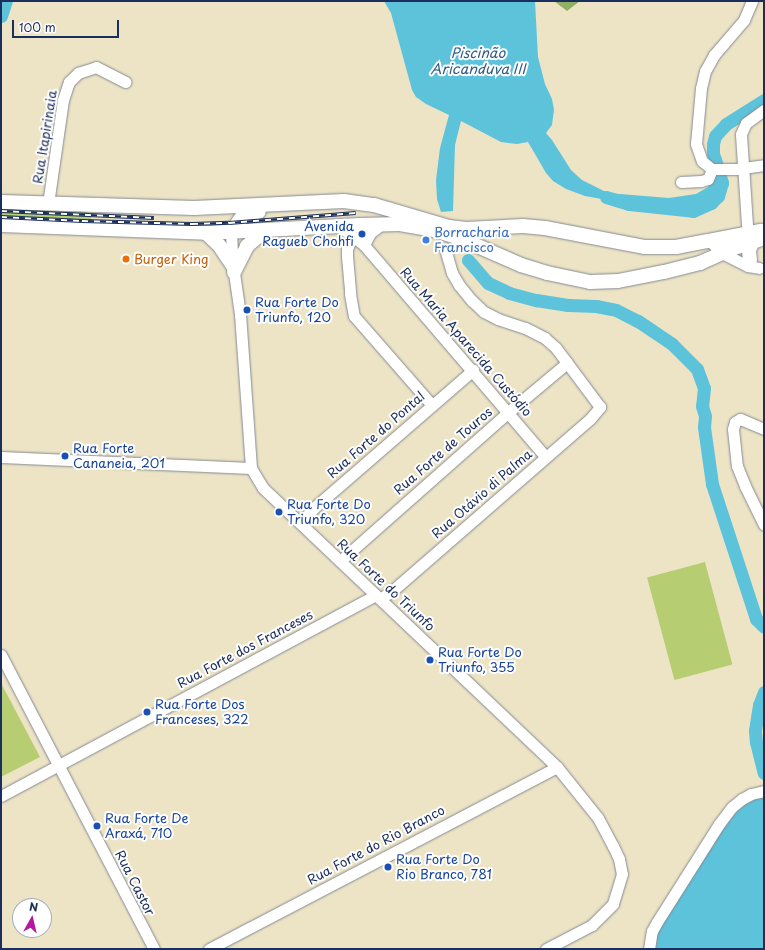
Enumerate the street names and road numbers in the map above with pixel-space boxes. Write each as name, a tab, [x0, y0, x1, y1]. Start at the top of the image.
street label: Rua Itapirinaia	[30, 89, 60, 185]
street label: Rua Maria Aparecida Custódio	[396, 264, 536, 420]
street label: Rua Forte do Pontal	[324, 388, 428, 482]
street label: Rua Forte de Touros	[390, 404, 496, 498]
street label: Rua Otávio di Palma	[428, 446, 536, 542]
street label: Rua Forte do Triunfo	[333, 535, 439, 635]
street label: Rua Forte dos Franceses	[174, 606, 316, 692]
street label: Rua Forte do Rio Branco	[305, 802, 447, 888]
street label: Rua Castor	[112, 848, 158, 918]

